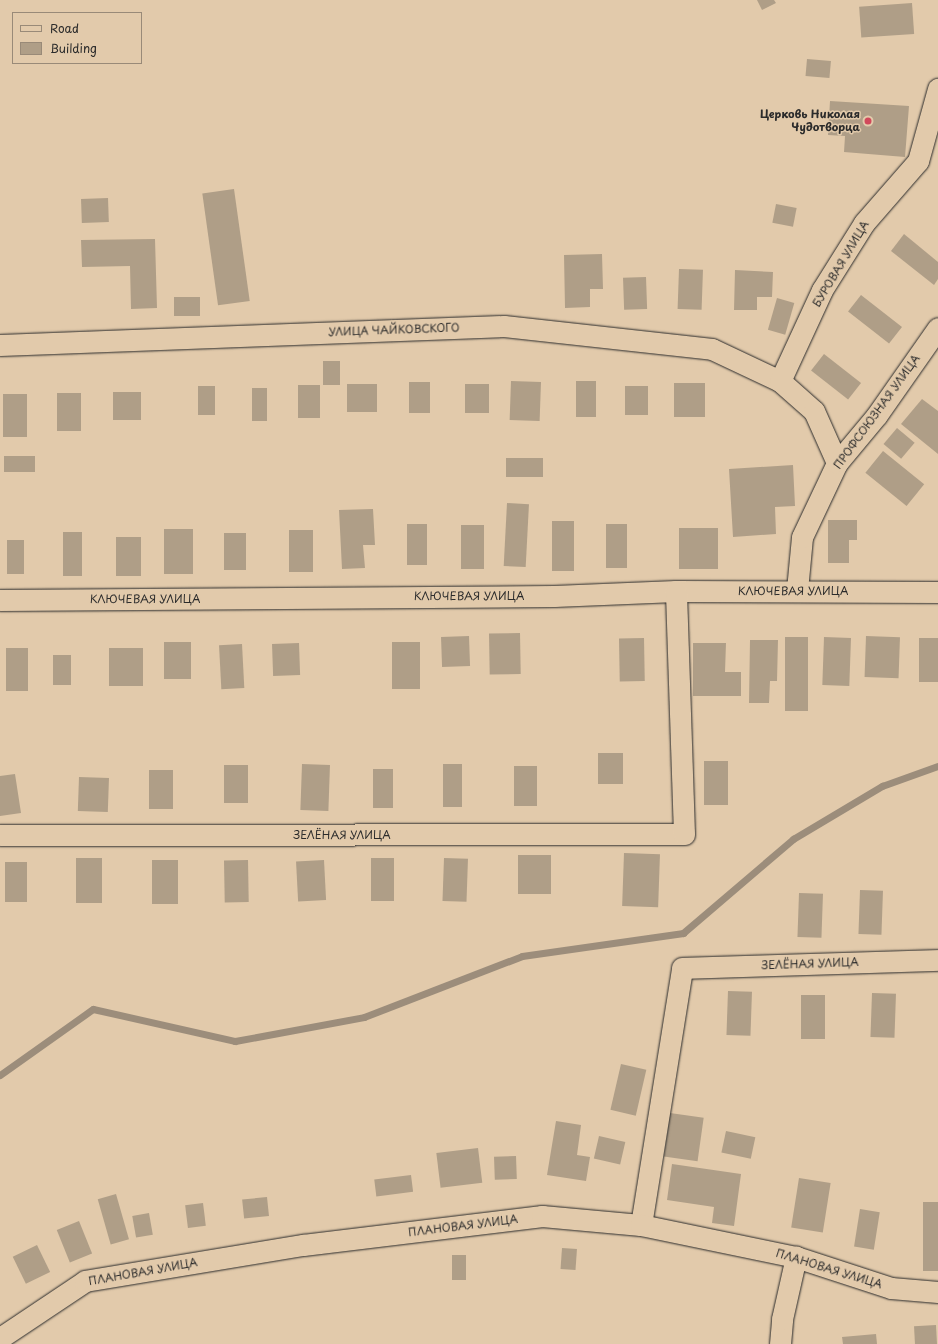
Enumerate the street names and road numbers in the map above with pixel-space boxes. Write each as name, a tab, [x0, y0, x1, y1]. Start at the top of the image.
street label: БУРОВАЯ УЛИЦА	[810, 219, 872, 309]
street label: УЛИЦА ЧАЙКОВСКОГО	[328, 321, 460, 339]
street label: ПРОФСОЮЗНАЯ УЛИЦА	[831, 352, 923, 472]
street label: КЛЮЧЕВАЯ УЛИЦА	[738, 584, 848, 598]
street label: КЛЮЧЕВАЯ УЛИЦА	[414, 589, 524, 603]
street label: КЛЮЧЕВАЯ УЛИЦА	[90, 592, 200, 606]
street label: ЗЕЛЁНАЯ УЛИЦА	[293, 828, 391, 842]
street label: ЗЕЛЁНАЯ УЛИЦА	[761, 956, 859, 972]
street label: ПЛАНОВАЯ УЛИЦА	[408, 1213, 518, 1239]
street label: ПЛАНОВАЯ УЛИЦА	[775, 1247, 883, 1291]
street label: ПЛАНОВАЯ УЛИЦА	[88, 1256, 198, 1288]

